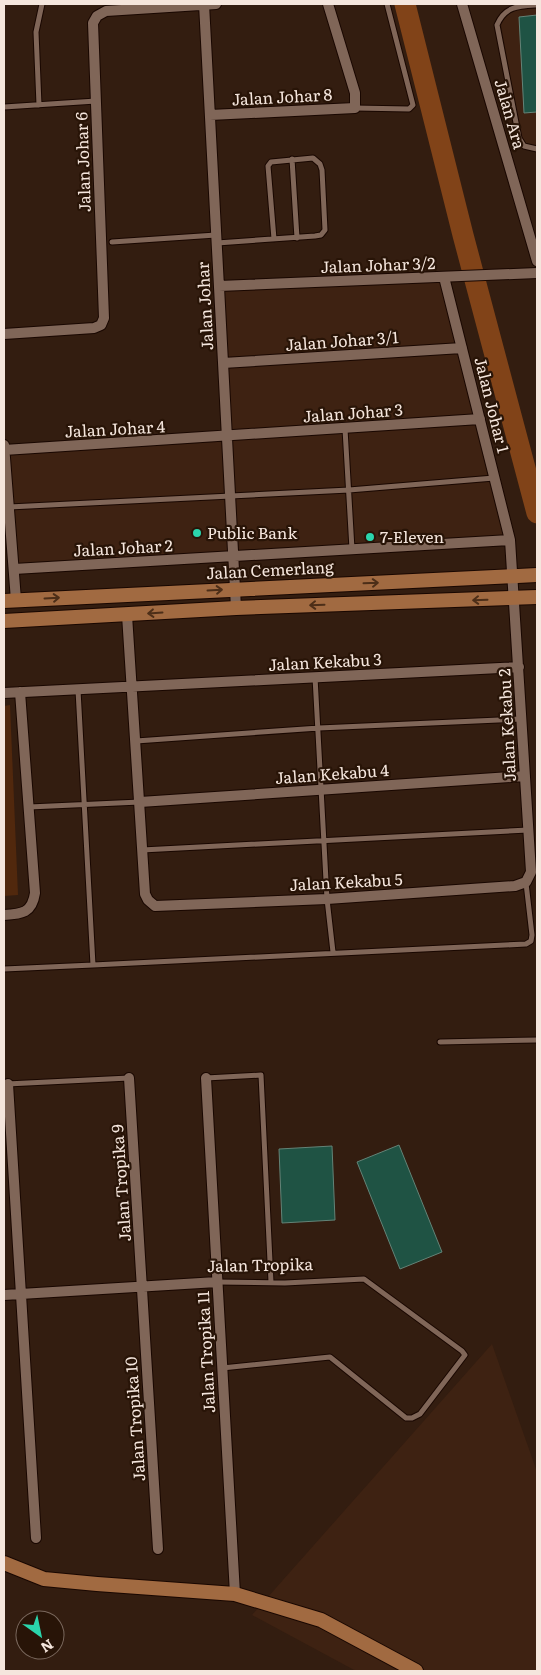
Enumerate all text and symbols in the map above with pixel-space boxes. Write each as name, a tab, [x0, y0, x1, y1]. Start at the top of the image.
street label: Jalan Ara	[489, 76, 533, 152]
street label: Jalan Johar 8	[231, 81, 333, 111]
street label: Jalan Johar 6	[68, 111, 96, 213]
street label: Jalan Johar 3/2	[320, 250, 436, 278]
street label: Jalan Johar	[190, 261, 218, 351]
street label: Jalan Johar 3/1	[284, 324, 400, 356]
street label: Jalan Johar 1	[469, 354, 517, 456]
street label: Jalan Johar 3	[302, 397, 404, 427]
street label: Jalan Johar 4	[64, 413, 166, 443]
place label: Public Bank	[207, 520, 297, 544]
place label: 7-Eleven	[380, 524, 444, 548]
marker: Public Bank	[191, 527, 203, 539]
marker: 7-Eleven	[364, 531, 376, 543]
street label: Jalan Johar 2	[72, 532, 173, 562]
street label: Jalan Cemerlang	[205, 554, 335, 584]
one-way arrow	[363, 578, 379, 588]
one-way arrow	[206, 585, 222, 594]
one-way arrow	[44, 594, 60, 603]
one-way arrow	[472, 595, 488, 604]
one-way arrow	[309, 600, 326, 610]
one-way arrow	[147, 609, 163, 618]
street label: Jalan Kekabu 3	[267, 646, 382, 676]
street label: Jalan Kekabu 2	[491, 668, 521, 782]
street label: Jalan Kekabu 4	[274, 757, 390, 789]
street label: Jalan Kekabu 5	[289, 866, 403, 896]
street label: Jalan Tropika 9	[104, 1124, 136, 1243]
street label: Jalan Tropika	[207, 1251, 314, 1277]
street label: Jalan Tropika 11	[190, 1290, 220, 1414]
street label: Jalan Tropika 10	[118, 1356, 150, 1482]
north arrow	[15, 1610, 65, 1660]
text: N	[37, 1635, 58, 1658]

